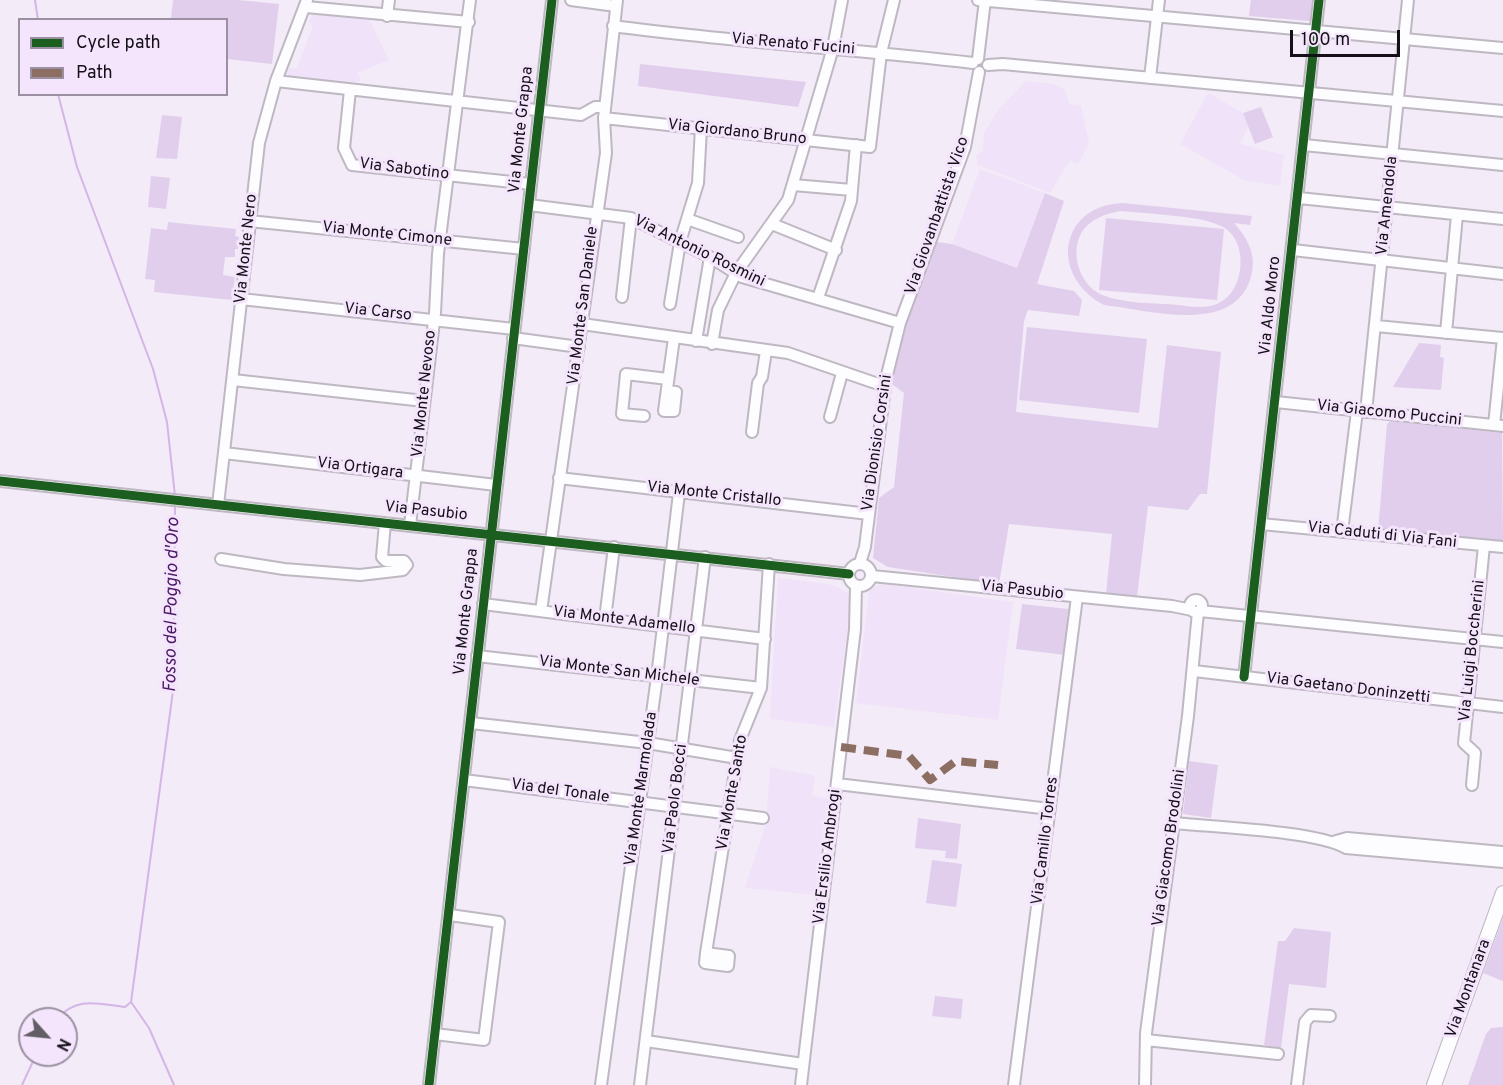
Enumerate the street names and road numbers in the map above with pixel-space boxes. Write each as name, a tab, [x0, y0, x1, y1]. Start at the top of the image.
street label: Via Renato Fucini	[730, 30, 856, 60]
street label: Via Monte Grappa	[506, 66, 538, 194]
street label: Via Giordano Bruno	[666, 116, 808, 150]
street label: Via Giovanbattista Vico	[902, 134, 974, 298]
street label: Via Sabotino	[358, 155, 450, 185]
street label: Via Amendola	[1373, 155, 1403, 257]
street label: Via Monte Nero	[232, 193, 262, 305]
street label: Via Antonio Rosmini	[630, 212, 768, 292]
street label: Via Monte Cimone	[321, 219, 453, 251]
street label: Via Monte San Daniele	[565, 225, 603, 387]
street label: Via Aldo Moro	[1256, 255, 1286, 357]
street label: Via Carso	[343, 300, 413, 326]
street label: Via Monte Nevoso	[409, 329, 441, 459]
street label: Via Dionisio Corsini	[859, 373, 897, 513]
street label: Via Giacomo Puccini	[1315, 397, 1463, 431]
street label: Via Ortigara	[316, 454, 404, 484]
street label: Via Monte Cristallo	[646, 478, 782, 512]
street label: Via Pasubio	[384, 498, 468, 526]
street label: Via Caduti di Via Fani	[1306, 519, 1458, 553]
street label: Via Monte Grappa	[451, 548, 483, 676]
street label: Via Pasubio	[980, 577, 1064, 605]
street label: Via Luigi Boccherini	[1456, 579, 1490, 723]
street label: Via Monte Adamello	[552, 603, 696, 639]
street label: Via Monte San Michele	[537, 653, 701, 691]
street label: Via Gaetano Doninzetti	[1265, 669, 1431, 709]
street label: Via Monte Marmolada	[622, 711, 662, 867]
street label: Via Monte Santo	[713, 734, 753, 852]
street label: Via Paolo Bocci	[660, 743, 692, 855]
street label: Via Giacomo Brodolini	[1149, 768, 1191, 928]
street label: Via del Tonale	[510, 776, 610, 808]
street label: Via Camillo Torres	[1029, 776, 1063, 906]
street label: Via Ersilio Ambrogi	[810, 788, 846, 926]
street label: Via Montanara	[1442, 937, 1496, 1041]

